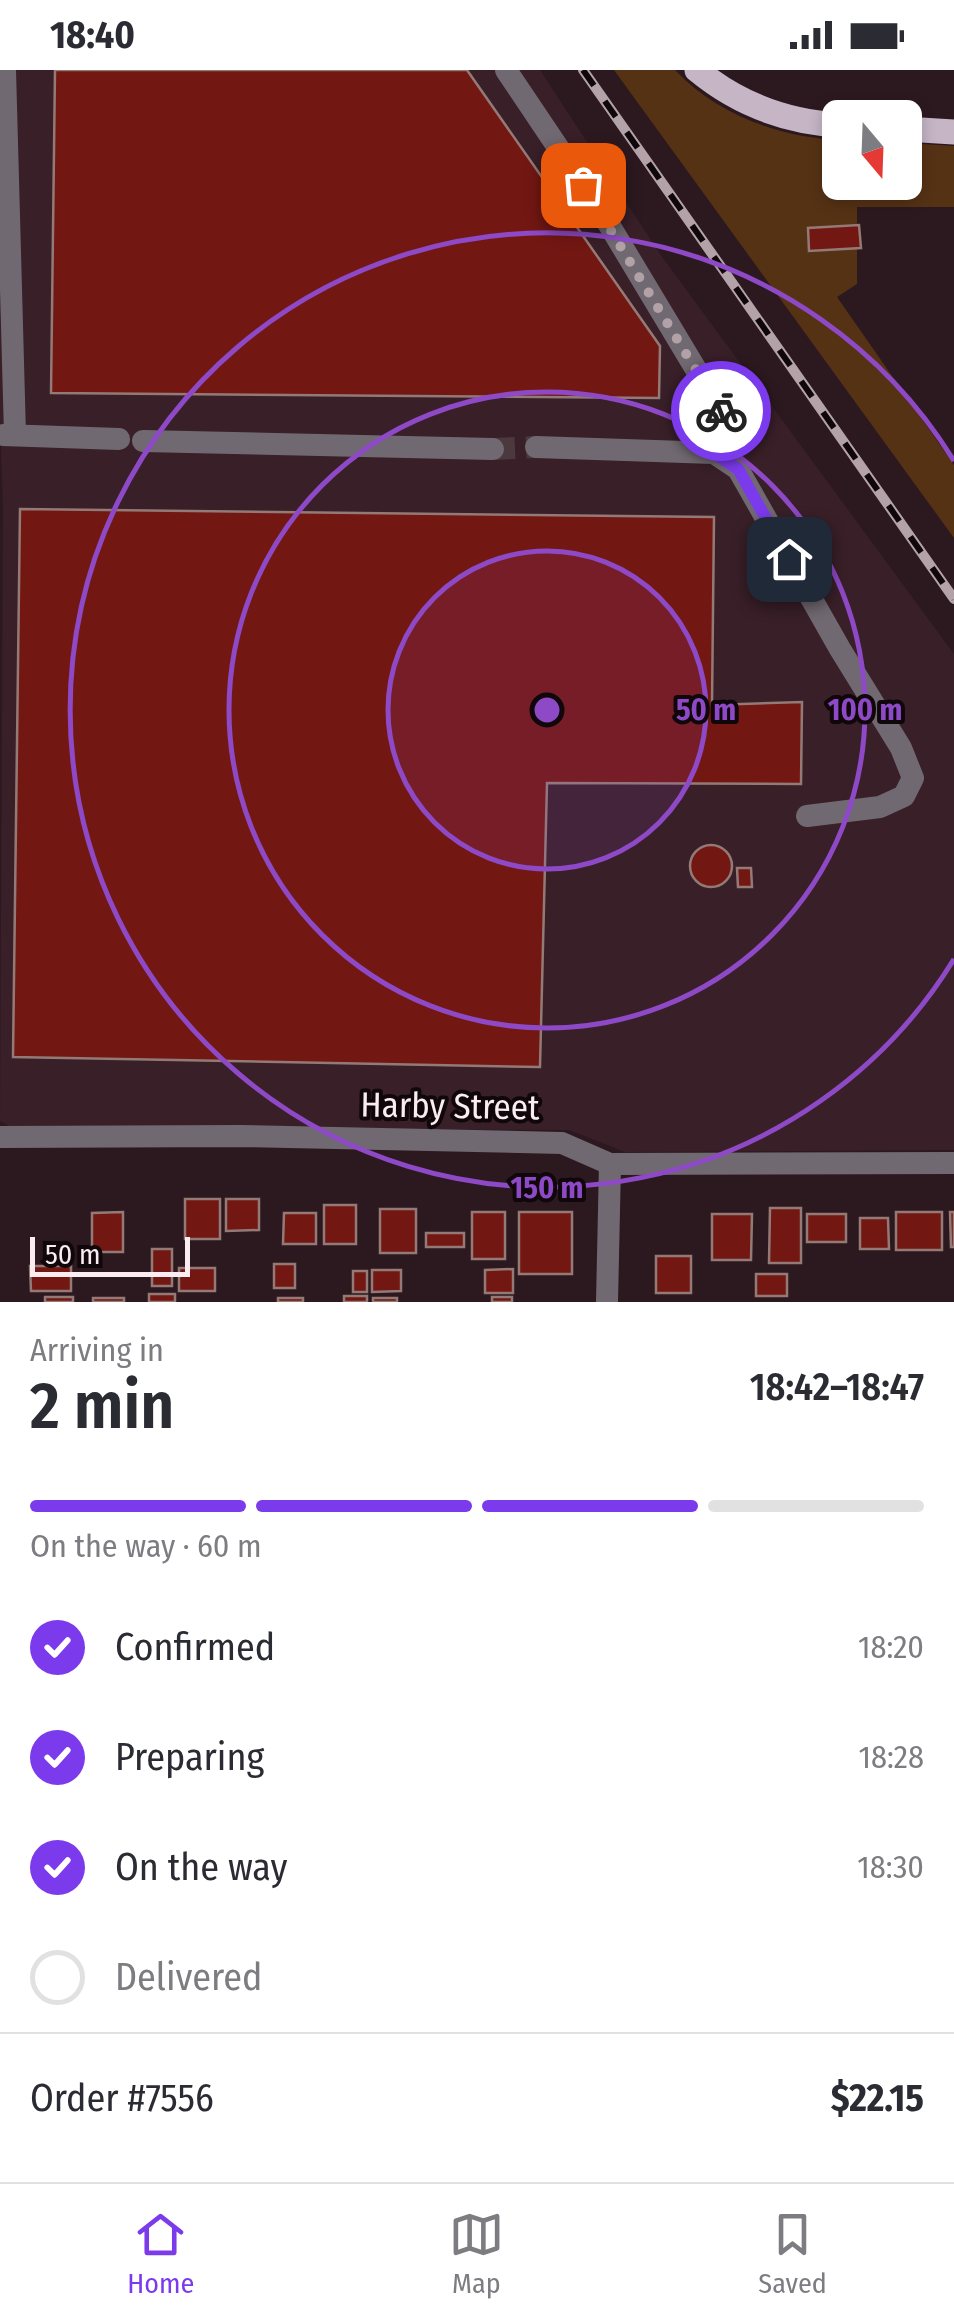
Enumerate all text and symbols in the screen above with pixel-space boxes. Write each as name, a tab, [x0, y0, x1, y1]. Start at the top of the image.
text: 18:40	[50, 12, 135, 58]
north arrow	[822, 100, 922, 200]
map controls	[822, 100, 922, 200]
pin	[541, 143, 626, 228]
icon: bag	[556, 158, 611, 213]
courier	[671, 361, 771, 461]
icon: bike	[694, 384, 749, 439]
pin	[747, 517, 832, 602]
icon: home	[762, 532, 817, 587]
centre of rings	[529, 692, 565, 728]
text: 50 m	[676, 692, 736, 728]
text: 100 m	[828, 692, 902, 728]
street label: Harby Street	[360, 1083, 540, 1129]
text: 150 m	[511, 1170, 583, 1206]
scale bar	[30, 1232, 190, 1276]
text: 50 m	[45, 1238, 101, 1271]
text: Arriving in	[30, 1331, 164, 1369]
text: 18:42–18:47	[750, 1364, 924, 1410]
text: 2 min	[30, 1367, 174, 1445]
text: On the way · 60 m	[30, 1527, 262, 1565]
icon: check	[30, 1620, 85, 1675]
text: Confirmed	[115, 1624, 275, 1670]
text: 18:20	[858, 1628, 924, 1666]
icon: check	[30, 1730, 85, 1785]
text: Preparing	[115, 1734, 264, 1780]
text: 18:28	[859, 1738, 924, 1776]
icon: check	[30, 1840, 85, 1895]
text: On the way	[115, 1844, 287, 1890]
text: 18:30	[857, 1848, 924, 1886]
text: Delivered	[115, 1954, 262, 2000]
text: Order #7556	[30, 2075, 214, 2121]
text: $22.15	[831, 2075, 924, 2121]
tab: Home	[127, 2207, 194, 2300]
tab: Map	[449, 2207, 504, 2300]
tab: Saved	[758, 2207, 827, 2300]

